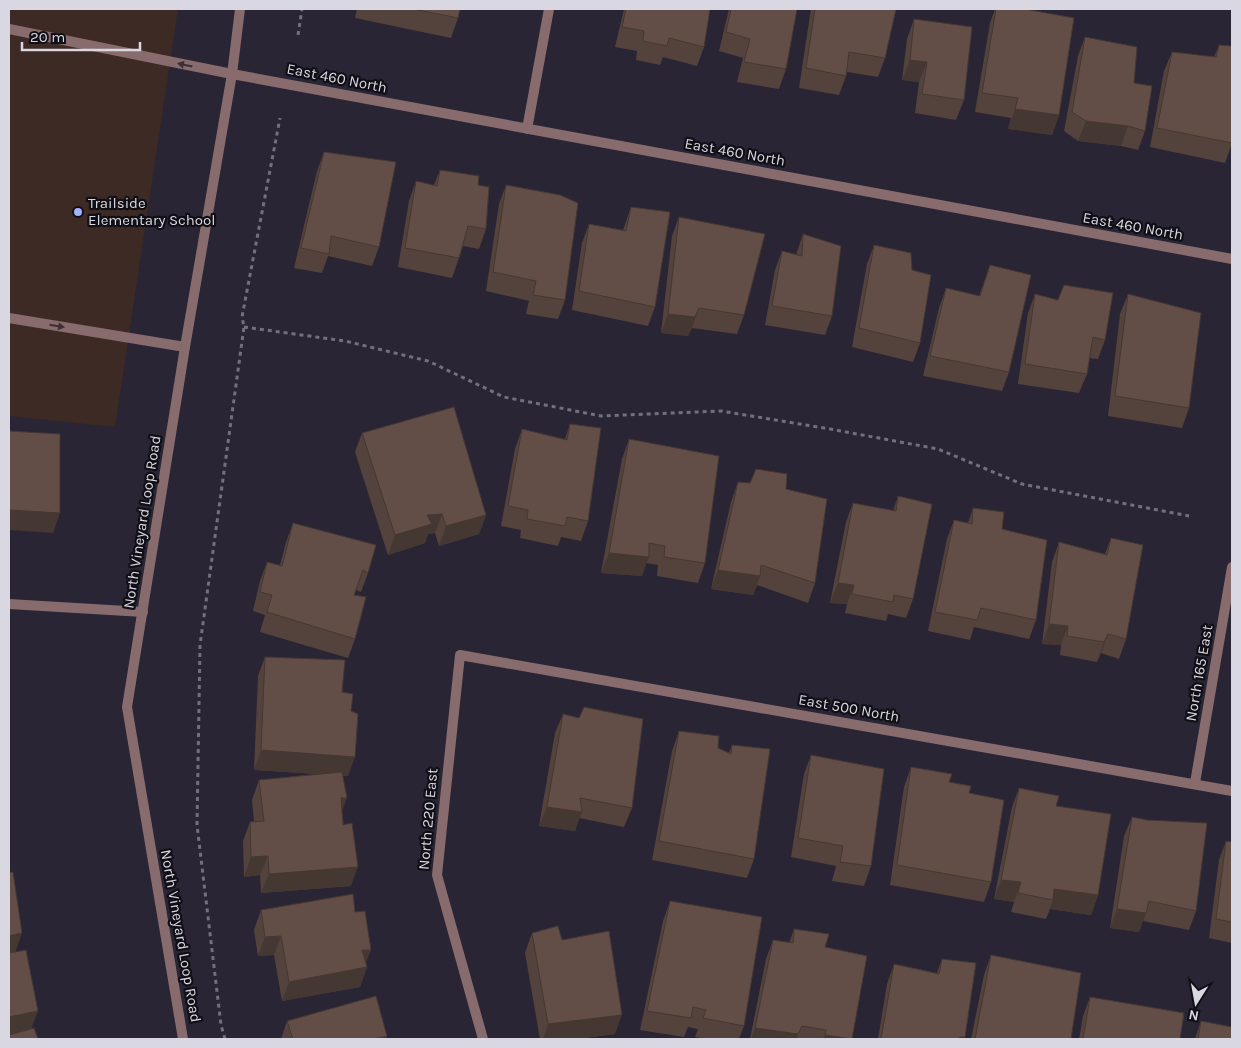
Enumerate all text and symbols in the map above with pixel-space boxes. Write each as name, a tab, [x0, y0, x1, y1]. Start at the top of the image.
scale bar	[22, 20, 140, 52]
text: 20 m	[30, 28, 65, 46]
street label: East 460 North	[285, 59, 389, 97]
one-way arrow	[176, 60, 192, 68]
street label: East 460 North	[683, 134, 787, 170]
place label: Trailside Elementary School	[88, 194, 215, 229]
marker: Trailside Elementary School	[72, 206, 84, 218]
street label: East 460 North	[1081, 208, 1185, 244]
one-way arrow	[49, 322, 65, 330]
street label: North Vineyard Loop Road	[119, 434, 165, 610]
street label: North 165 East	[1182, 623, 1216, 723]
street label: East 500 North	[797, 690, 901, 726]
street label: North 220 East	[415, 767, 441, 871]
street label: North Vineyard Loop Road	[157, 848, 205, 1024]
north arrow	[1171, 978, 1221, 1028]
text: N	[1187, 1006, 1200, 1025]

